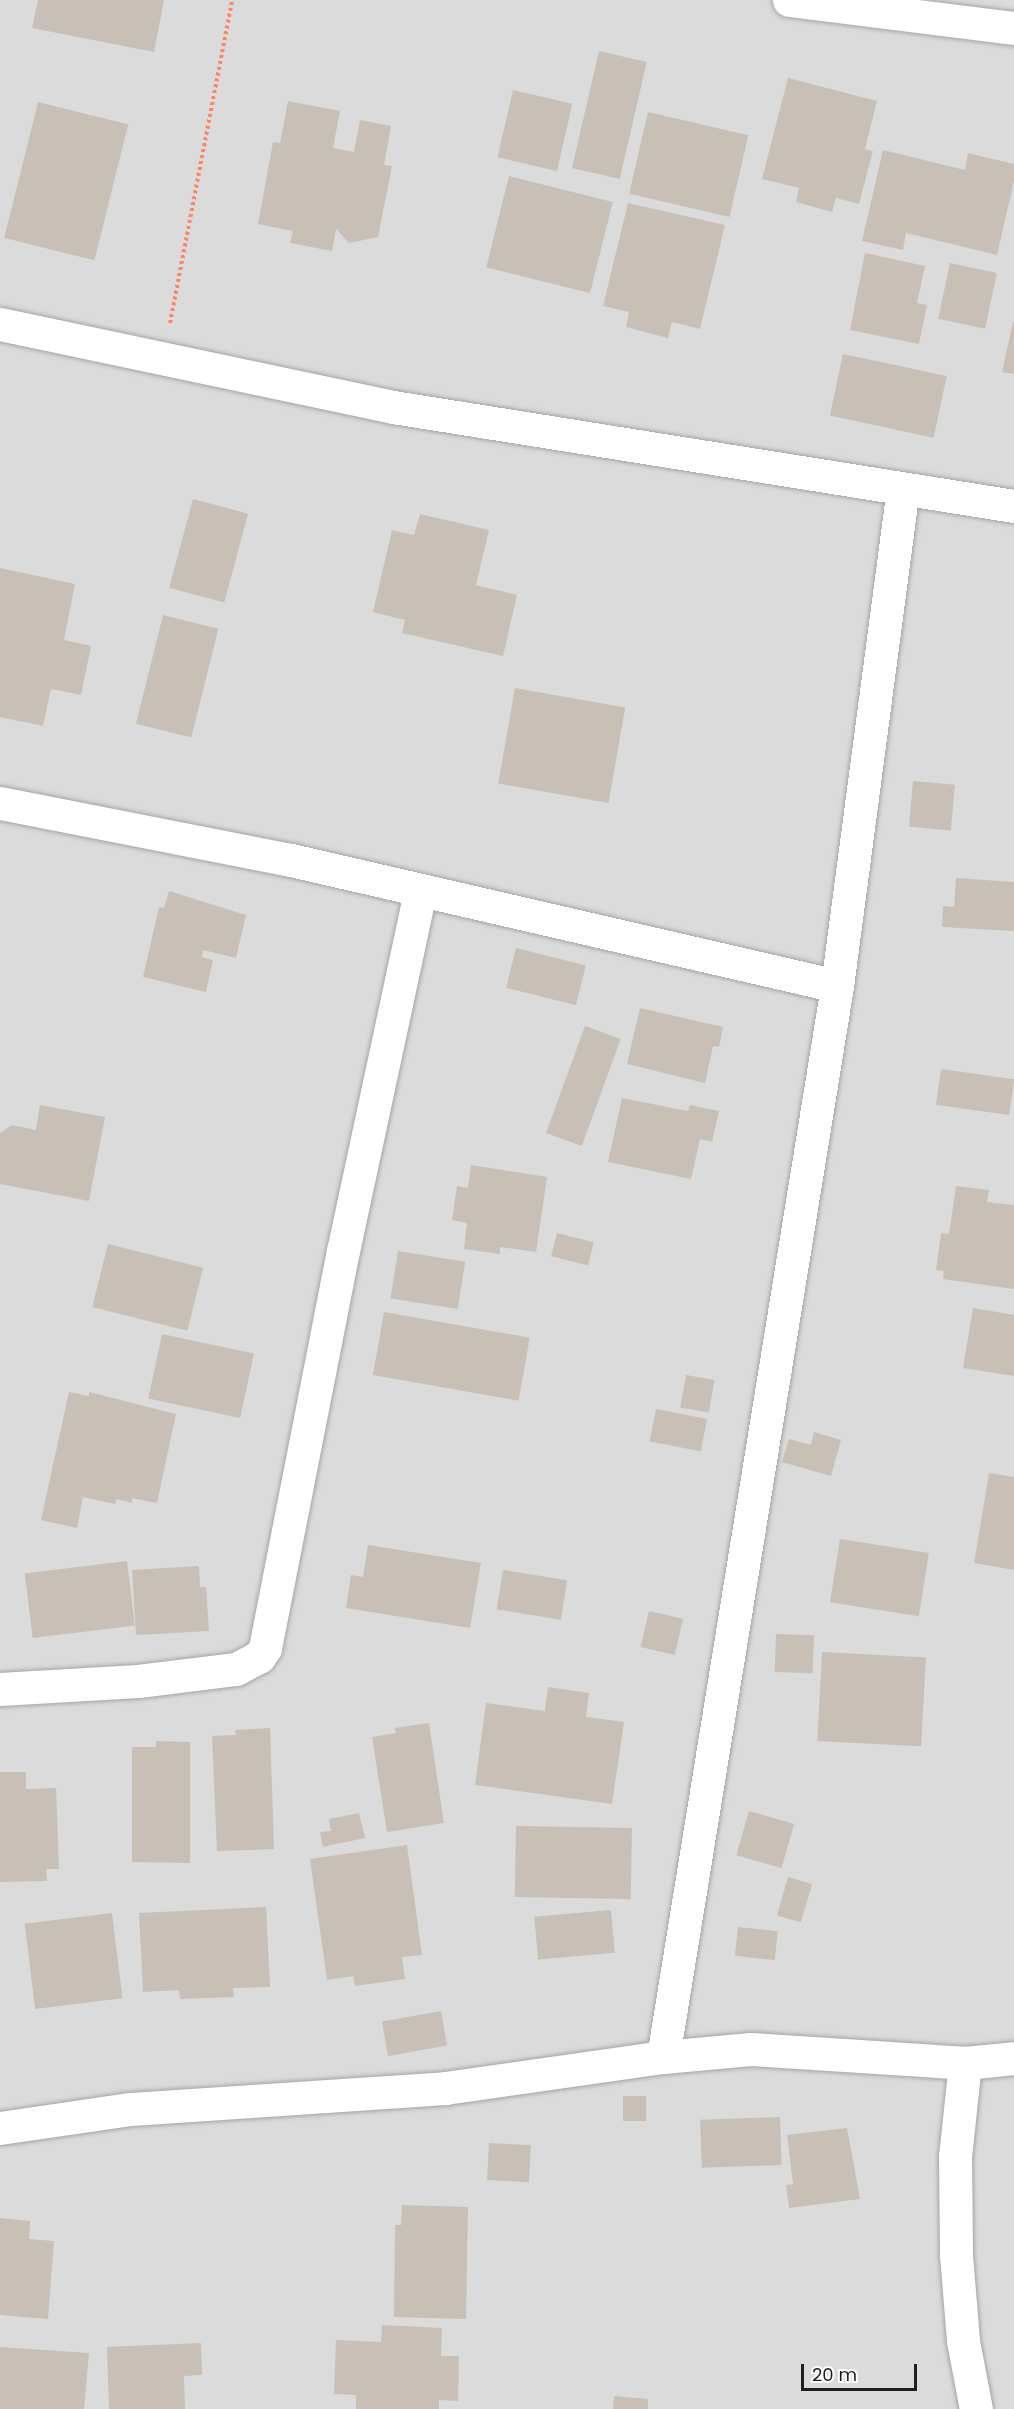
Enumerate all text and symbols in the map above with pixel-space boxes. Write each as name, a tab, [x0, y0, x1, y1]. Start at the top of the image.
scale bar	[804, 2352, 920, 2390]
text: 20 m	[812, 2362, 857, 2387]

